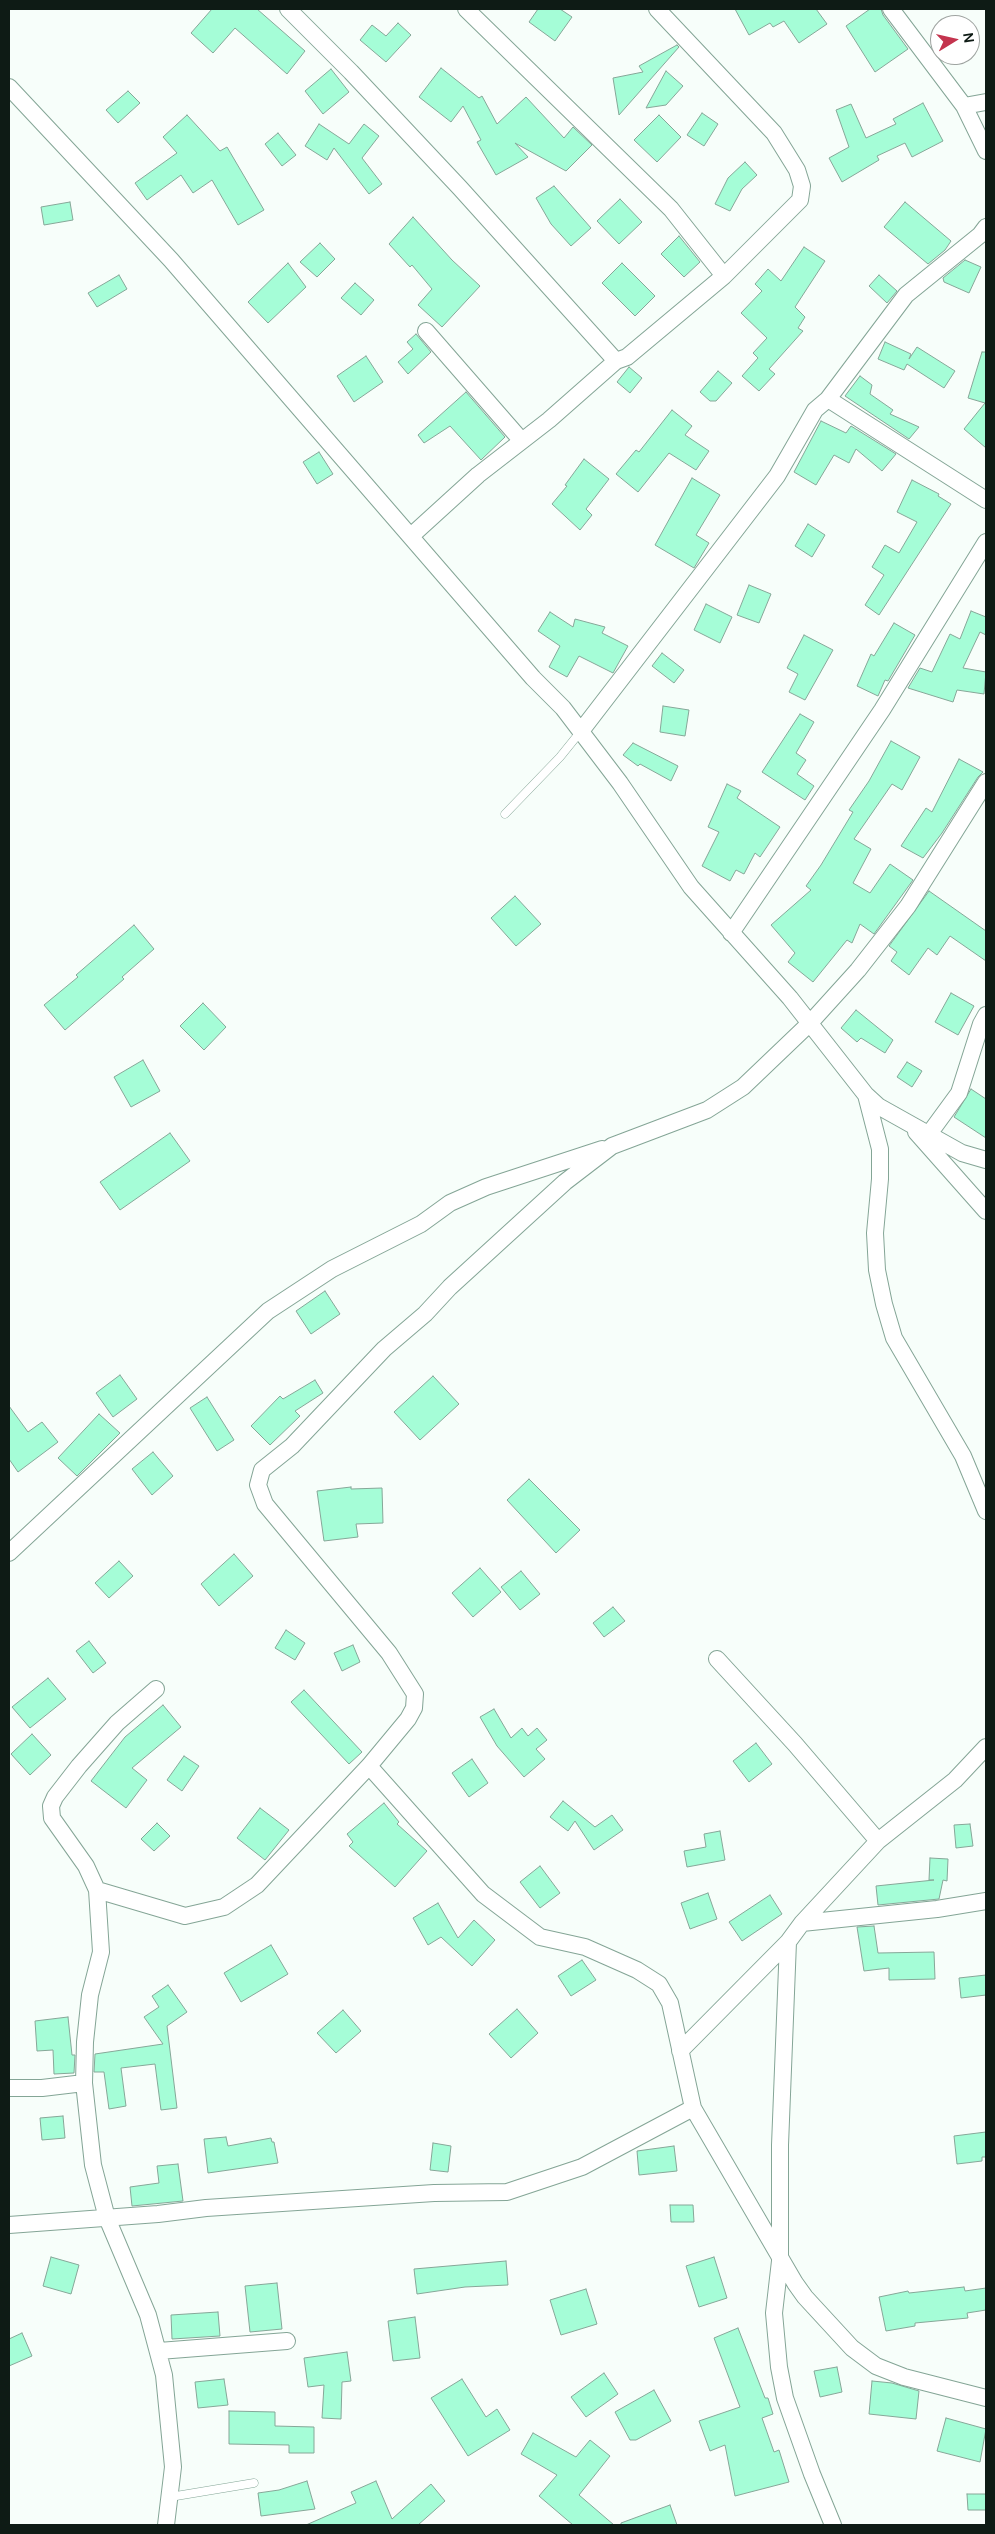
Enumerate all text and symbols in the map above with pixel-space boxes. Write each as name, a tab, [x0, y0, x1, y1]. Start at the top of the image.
north arrow	[930, 15, 980, 65]
text: N	[959, 31, 979, 44]

